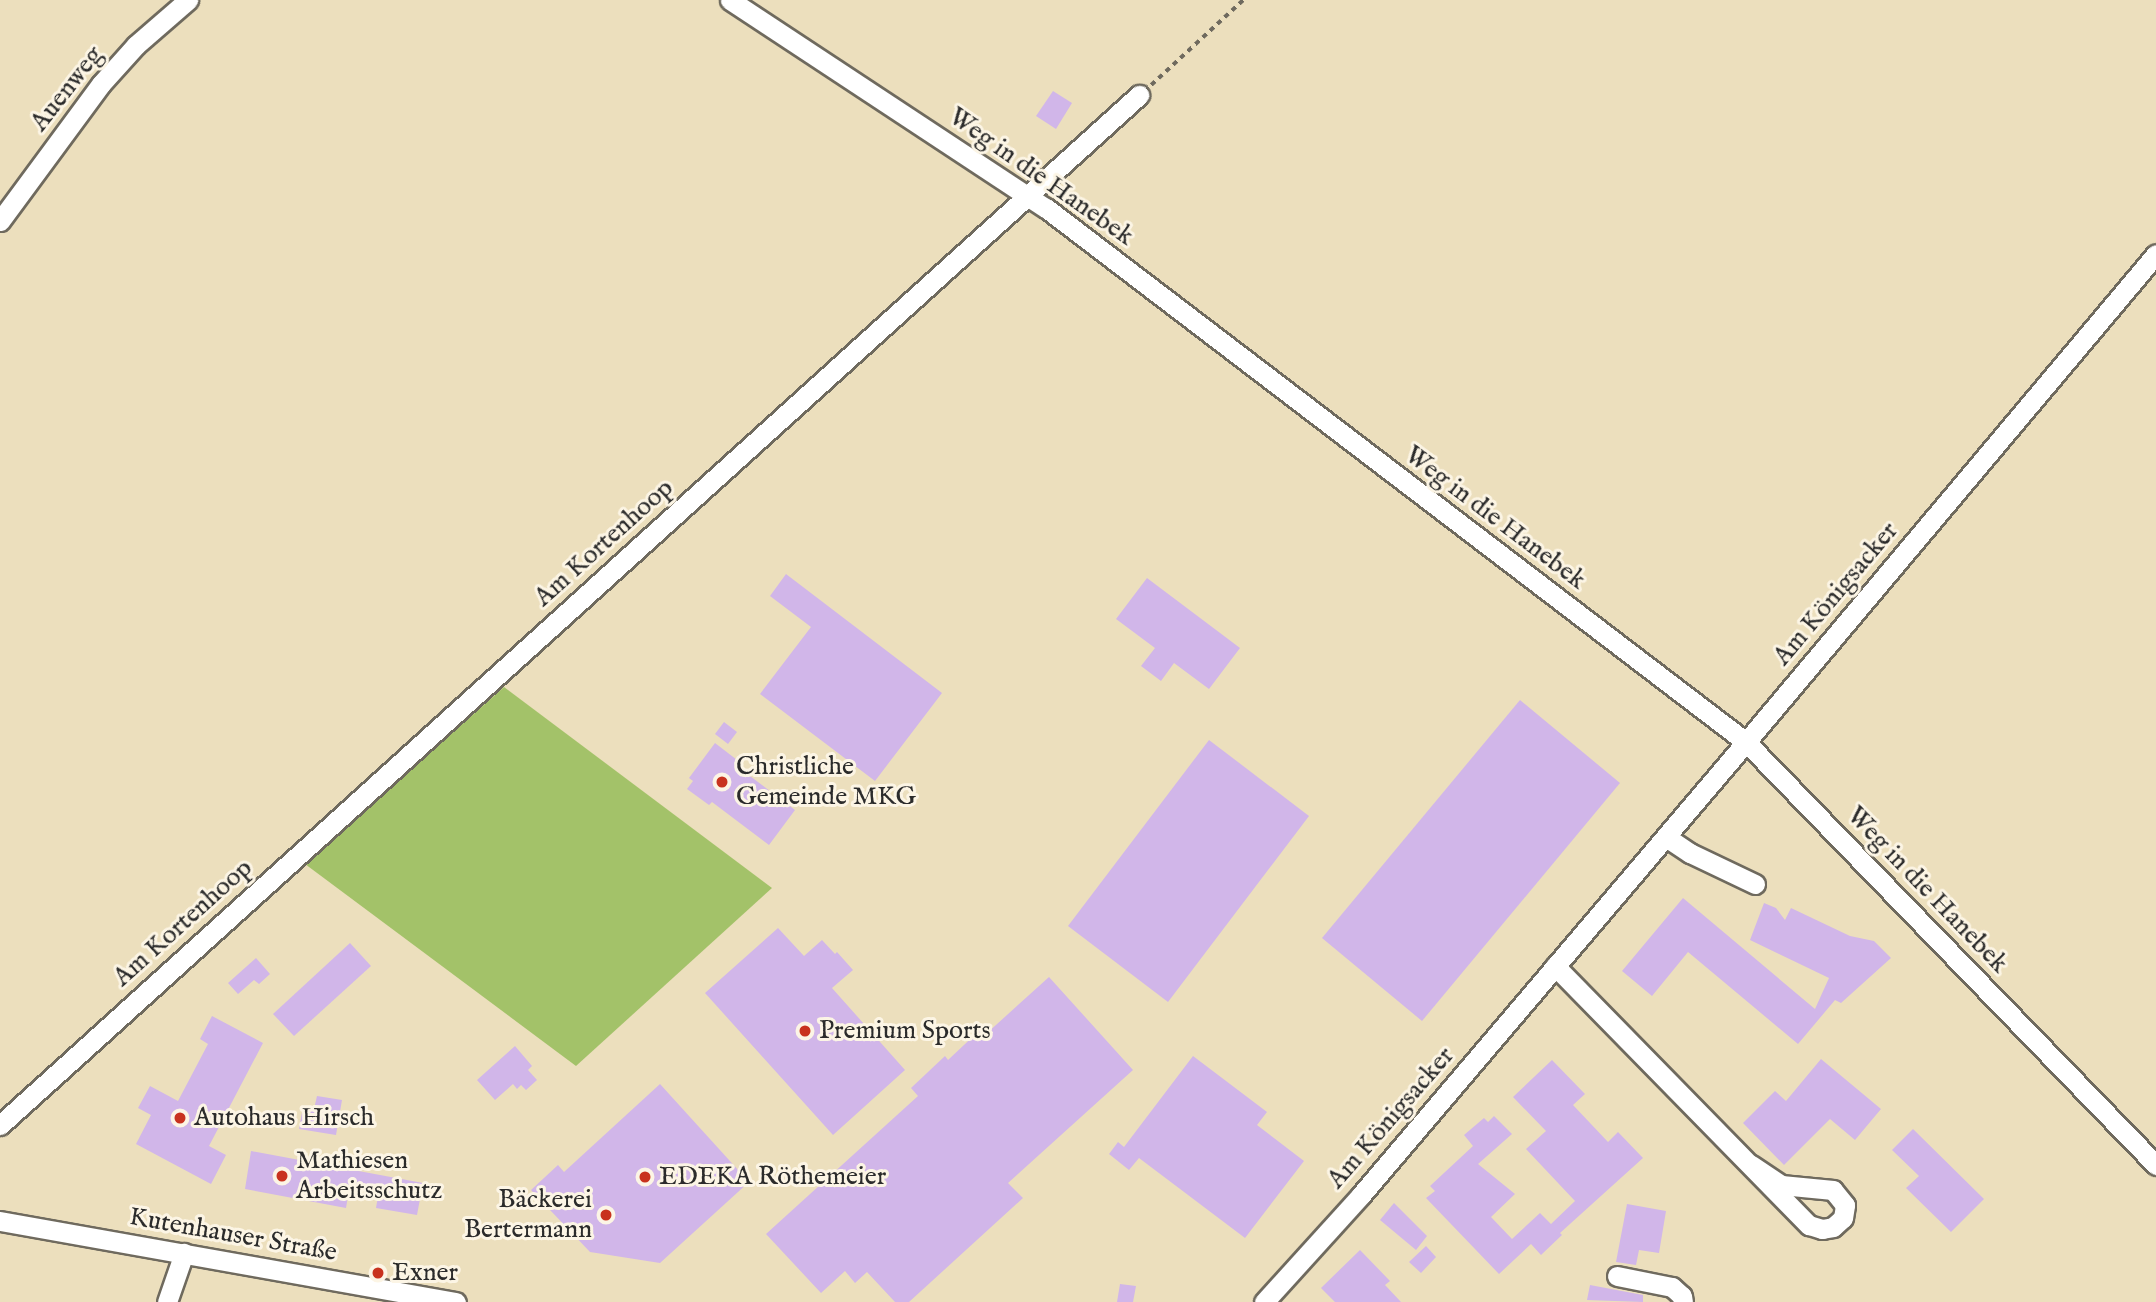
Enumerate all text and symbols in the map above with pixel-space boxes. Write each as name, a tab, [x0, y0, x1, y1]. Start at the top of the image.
street label: Auenweg	[24, 40, 110, 138]
street label: Weg in die Hanebek	[942, 101, 1140, 253]
street label: Weg in die Hanebek	[1398, 440, 1592, 596]
street label: Am Kortenhoop	[528, 472, 680, 614]
street label: Am Königsacker	[1767, 516, 1905, 672]
place label: Christliche Gemeinde MKG	[736, 751, 916, 812]
marker: Christliche Gemeinde MKG	[714, 774, 730, 790]
street label: Weg in die Hanebek	[1840, 800, 2014, 980]
street label: Am Kortenhoop	[107, 852, 259, 994]
place label: Premium Sports	[819, 1015, 991, 1047]
marker: Premium Sports	[797, 1023, 813, 1039]
street label: Am Königsacker	[1321, 1041, 1461, 1195]
place label: Autohaus Hirsch	[194, 1102, 374, 1134]
marker: Autohaus Hirsch	[172, 1110, 188, 1126]
place label: Mathiesen Arbeitsschutz	[296, 1145, 442, 1206]
place label: EDEKA Röthemeier	[659, 1161, 886, 1193]
marker: Mathiesen Arbeitsschutz	[274, 1168, 290, 1184]
marker: EDEKA Röthemeier	[637, 1169, 653, 1185]
place label: Bäckerei Bertermann	[464, 1184, 592, 1246]
street label: Kutenhauser Straße	[127, 1201, 339, 1269]
marker: Bäckerei Bertermann	[598, 1207, 614, 1223]
place label: Exner	[392, 1257, 458, 1289]
marker: Exner	[370, 1265, 386, 1281]

